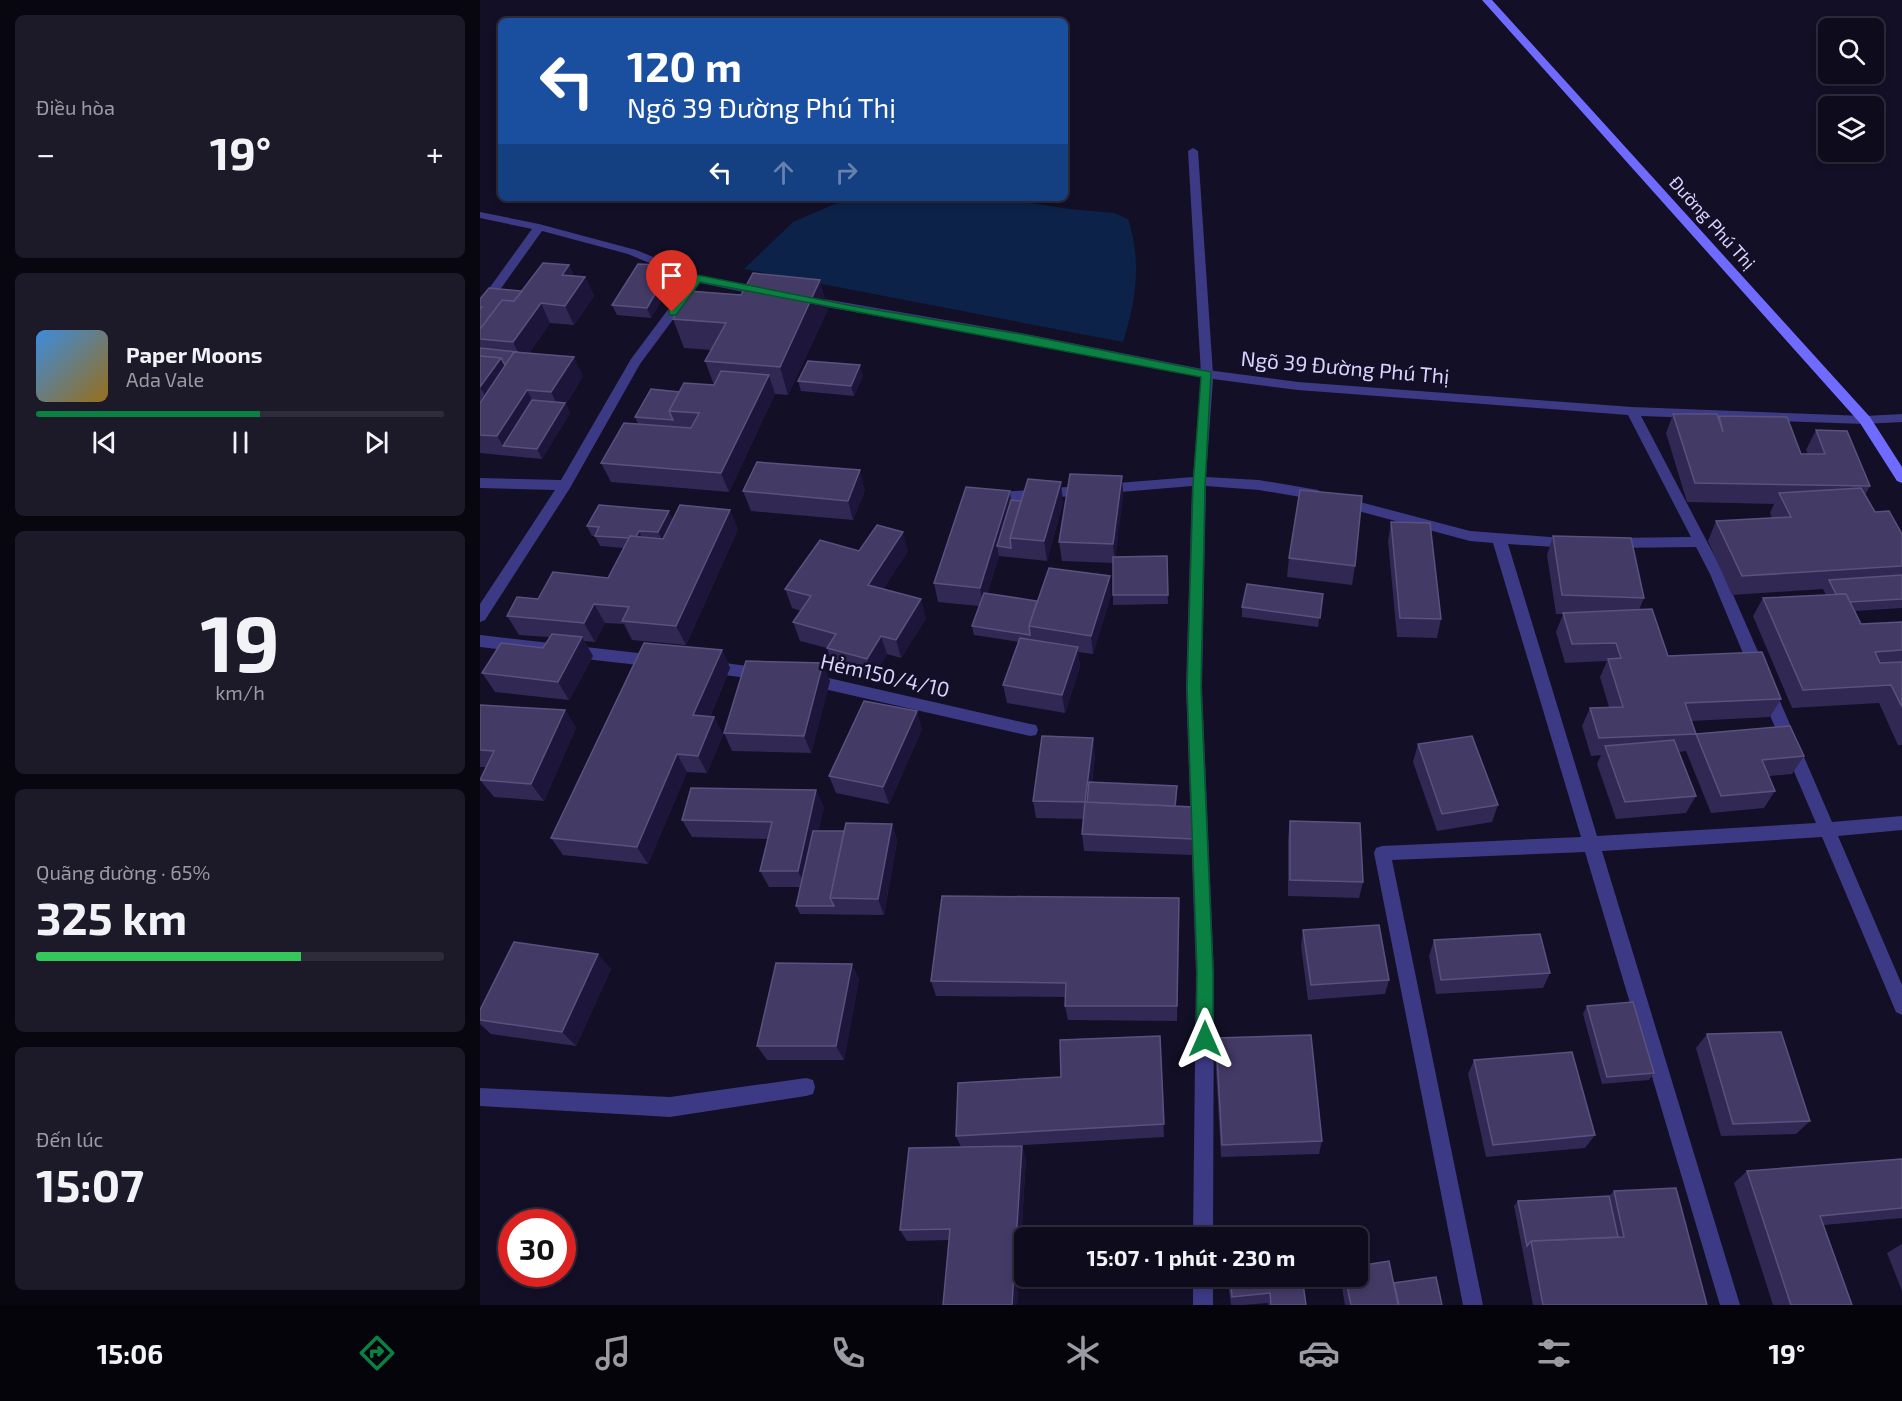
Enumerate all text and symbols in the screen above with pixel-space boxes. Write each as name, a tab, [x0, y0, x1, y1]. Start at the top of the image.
map controls	[1818, 18, 1884, 162]
button: search	[1818, 18, 1884, 84]
text: 120 m	[627, 40, 742, 90]
icon: left	[528, 42, 606, 120]
text: Ngõ 39 Đường Phú Thị	[627, 91, 896, 123]
text: Điều hòa	[36, 95, 115, 119]
button: layers	[1818, 96, 1884, 162]
text: 19°	[210, 125, 271, 179]
text: −	[36, 133, 55, 173]
text: +	[426, 133, 444, 173]
icon: left	[704, 156, 737, 189]
icon: ahead	[767, 156, 800, 189]
icon: right	[830, 156, 863, 189]
street label: Đường Phú Thị	[1665, 171, 1760, 274]
pin	[646, 250, 697, 312]
icon: arrive	[655, 259, 688, 292]
text: Paper Moons	[126, 341, 262, 367]
street label: Ngõ 39 Đường Phú Thị	[1240, 345, 1450, 388]
text: Ada Vale	[126, 367, 204, 391]
icon: previous	[88, 426, 121, 459]
icon: pause	[224, 426, 257, 459]
icon: next	[360, 426, 393, 459]
text: 19	[200, 594, 280, 688]
street label: Hẻm150/4/10	[818, 648, 952, 702]
text: km/h	[215, 680, 265, 704]
text: Quãng đường · 65%	[36, 860, 210, 884]
text: 325 km	[36, 890, 187, 944]
position arrow	[1173, 1007, 1237, 1071]
text: Đến lúc	[36, 1127, 103, 1151]
text: 15:07	[36, 1157, 144, 1211]
speed limit sign: 30	[498, 1209, 576, 1287]
text: 15:07 · 1 phút · 230 m	[1087, 1244, 1295, 1270]
icon: directions	[356, 1332, 398, 1374]
icon: music	[592, 1332, 634, 1374]
icon: phone	[827, 1332, 869, 1374]
icon: climate	[1062, 1332, 1104, 1374]
icon: car	[1298, 1332, 1340, 1374]
icon: filters	[1533, 1332, 1575, 1374]
text: 15:06	[97, 1337, 163, 1369]
text: 19°	[1768, 1337, 1805, 1369]

